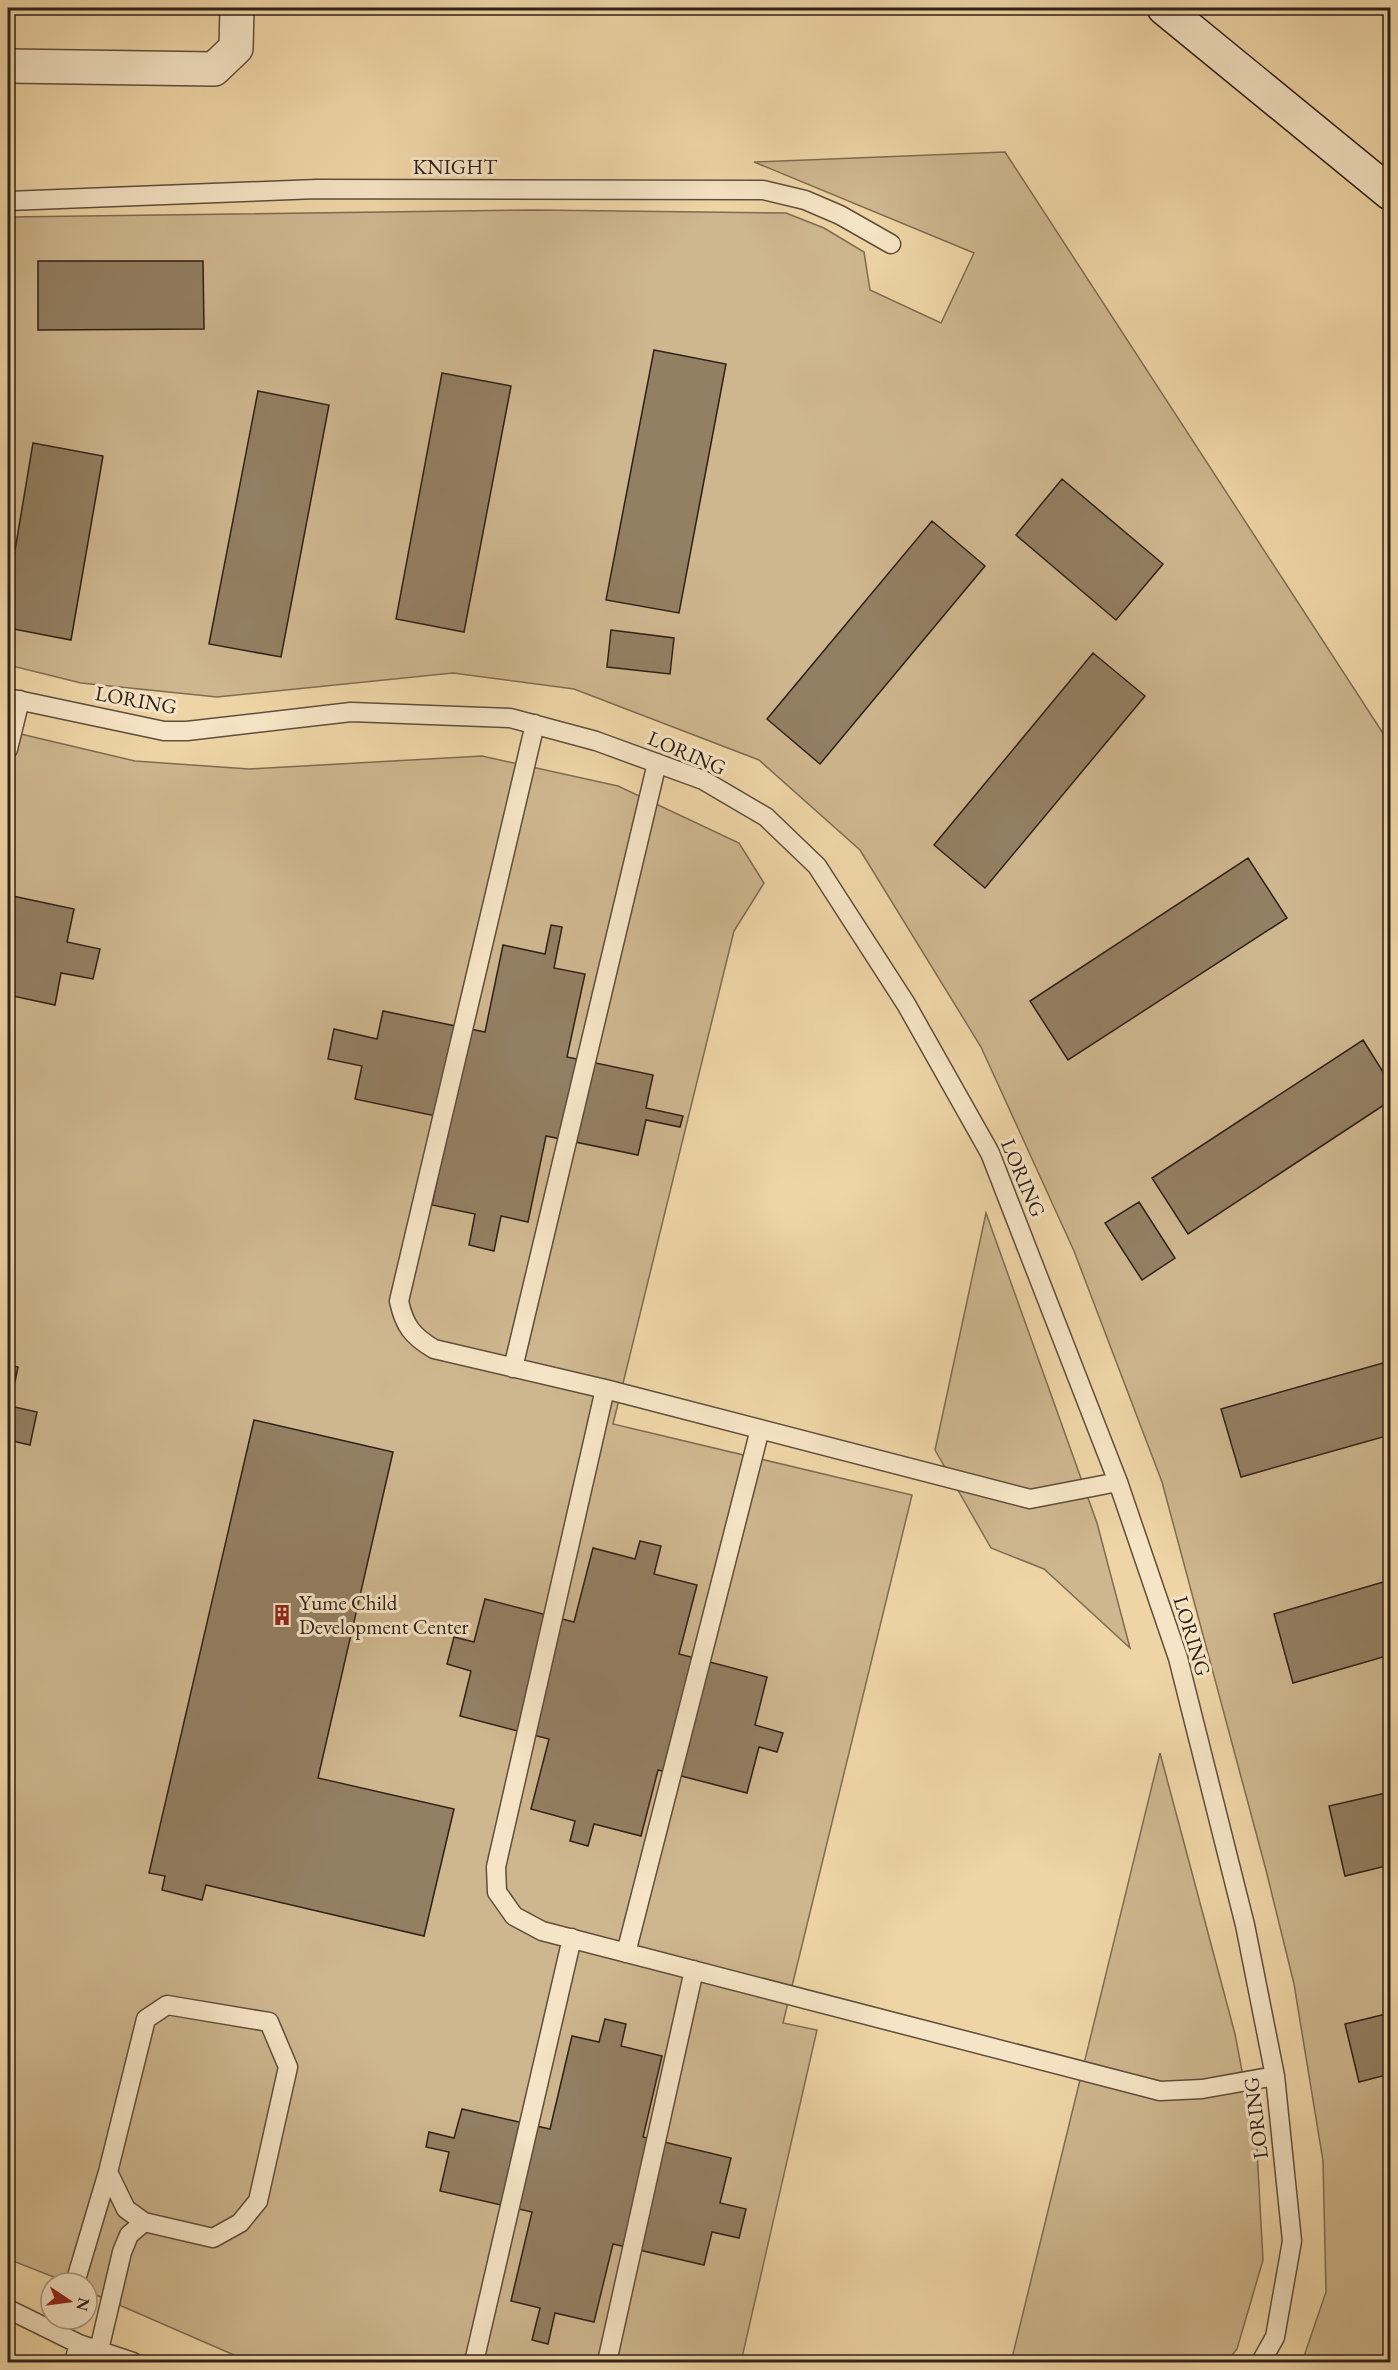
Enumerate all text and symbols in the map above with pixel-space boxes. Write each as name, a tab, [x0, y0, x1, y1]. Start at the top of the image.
street label: KNIGHT	[413, 153, 498, 180]
street label: LORING	[93, 679, 179, 720]
street label: LORING	[644, 724, 730, 781]
street label: LORING	[995, 1135, 1052, 1221]
place label: Yume Child Development Center	[299, 1589, 469, 1640]
street label: LORING	[1168, 1593, 1217, 1679]
building icon: Yume Child Development Center	[270, 1603, 294, 1627]
street label: LORING	[1237, 2076, 1274, 2161]
north arrow	[39, 2271, 99, 2331]
text: N	[71, 2296, 95, 2313]

